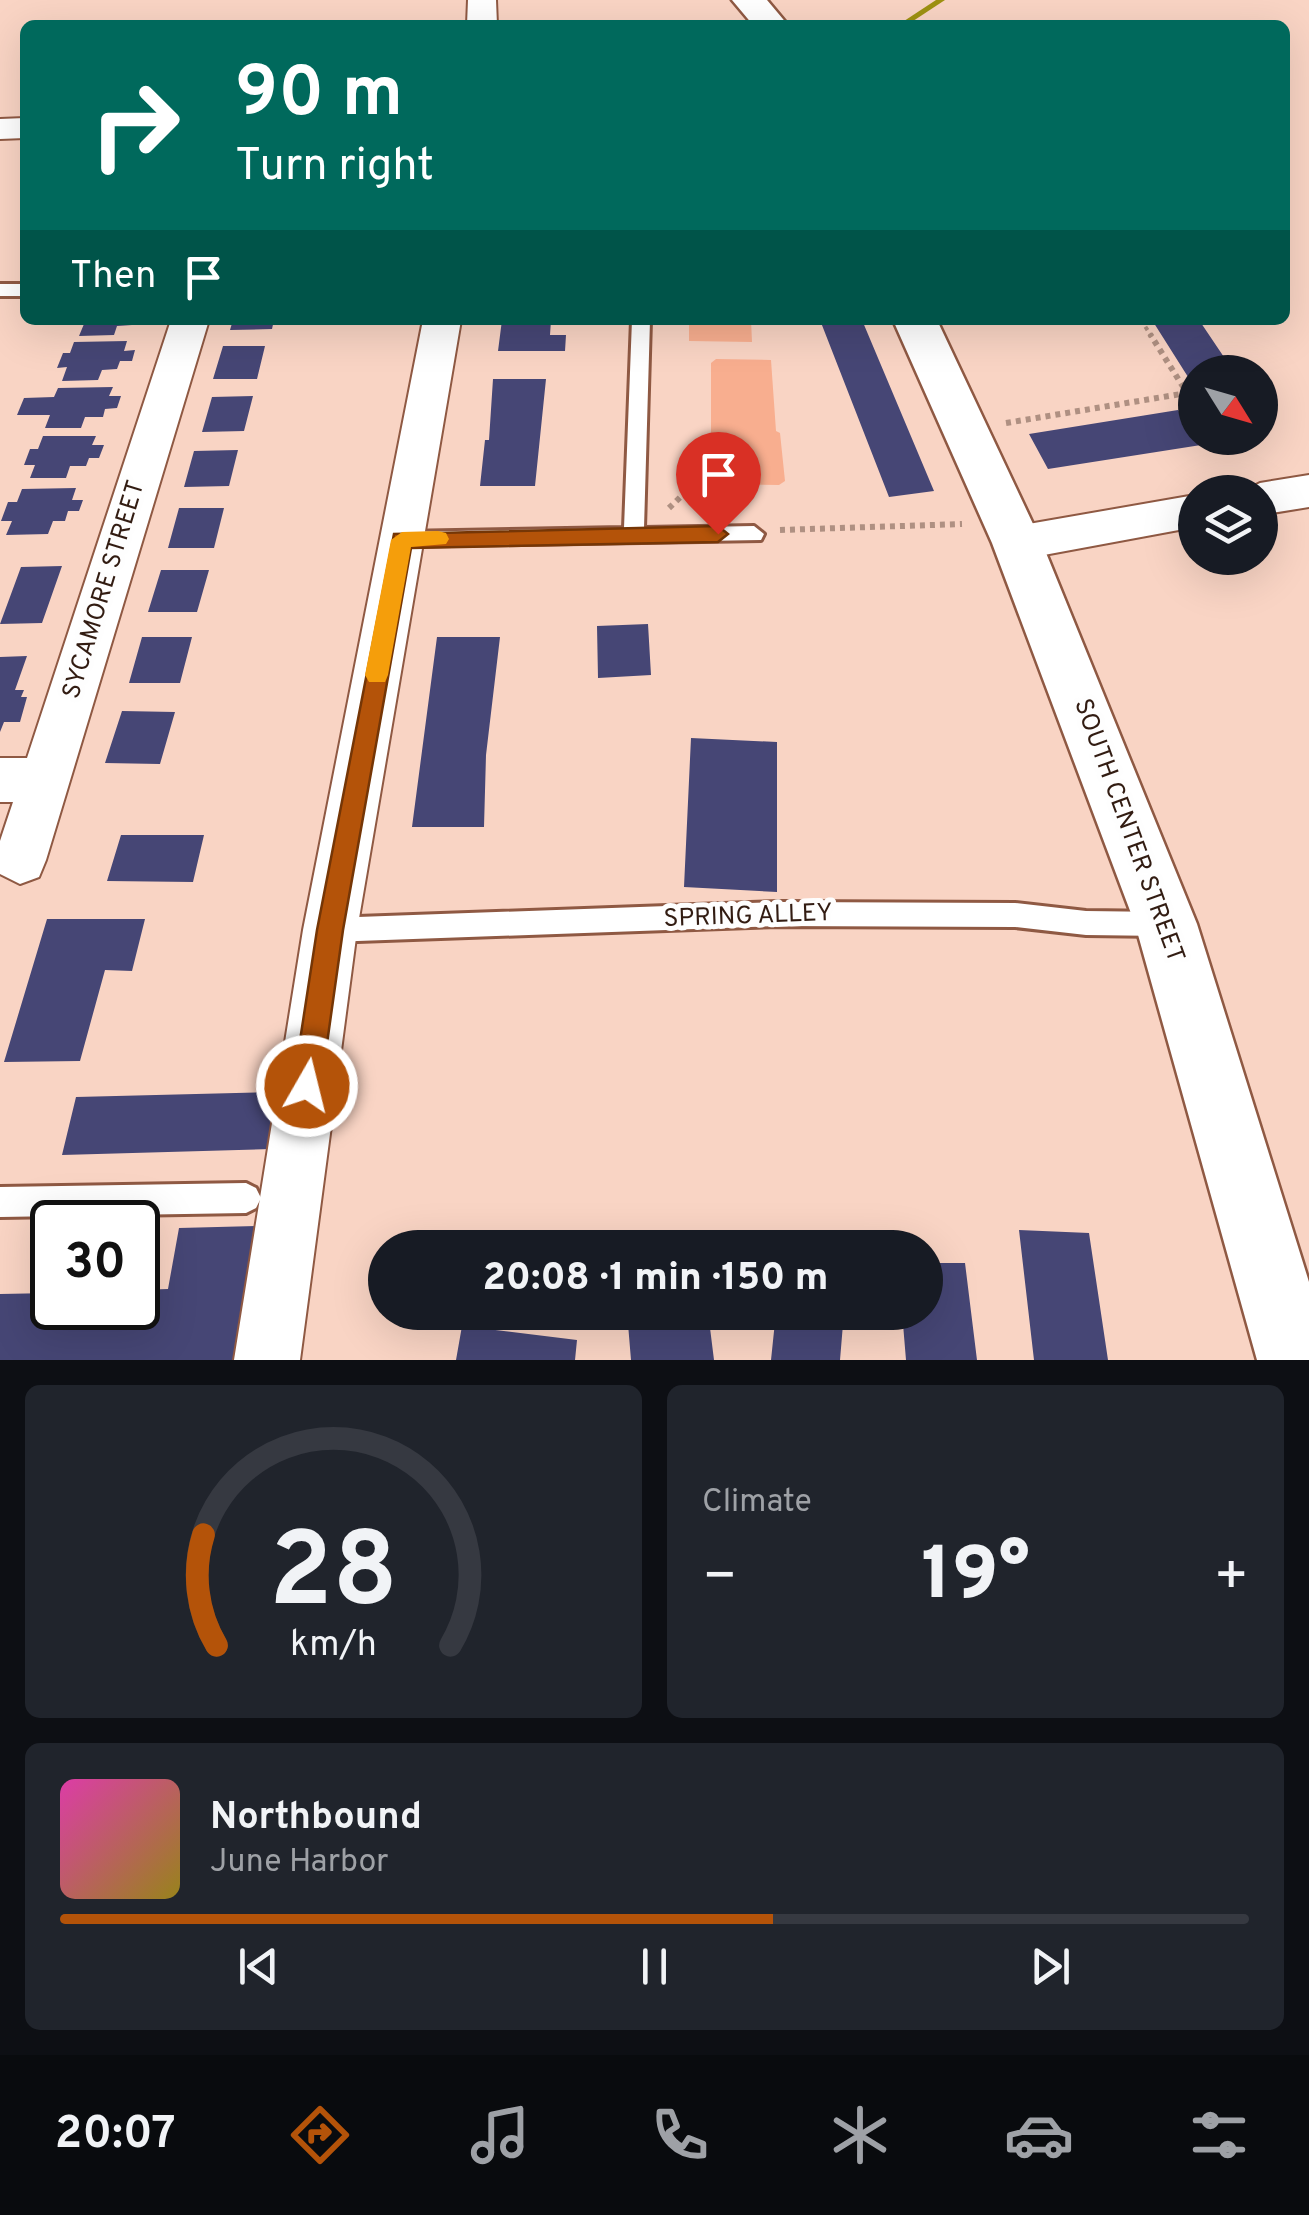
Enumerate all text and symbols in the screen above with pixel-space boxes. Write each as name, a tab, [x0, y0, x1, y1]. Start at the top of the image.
text: 90 m	[235, 52, 403, 141]
icon: right	[70, 60, 200, 190]
text: Turn right	[235, 139, 434, 196]
icon: arrive	[176, 250, 231, 305]
text: Then	[70, 253, 156, 302]
north arrow	[1178, 355, 1278, 455]
map controls	[1178, 355, 1278, 575]
pin	[676, 432, 761, 535]
icon: arrive	[691, 447, 746, 502]
button: layers	[1178, 475, 1278, 575]
street label: SYCAMORE STREET	[57, 477, 153, 703]
street label: SOUTH CENTER STREET	[1065, 695, 1191, 967]
street label: SPRING ALLEY	[663, 898, 833, 936]
position arrow	[255, 1034, 359, 1138]
speed limit sign: 30	[30, 1200, 160, 1330]
text: 20:08 · 1 min · 150 m	[483, 1255, 828, 1304]
text: Climate	[702, 1483, 812, 1523]
text: 28	[269, 1511, 398, 1643]
text: 19°	[921, 1531, 1030, 1626]
text: −	[702, 1544, 737, 1614]
text: +	[1214, 1544, 1249, 1614]
text: km/h	[290, 1623, 377, 1669]
text: Northbound	[210, 1794, 422, 1843]
text: June Harbor	[210, 1843, 389, 1883]
icon: previous	[231, 1939, 286, 1994]
icon: pause	[627, 1939, 682, 1994]
icon: next	[1023, 1939, 1078, 1994]
icon: directions	[285, 2100, 355, 2170]
icon: music	[465, 2100, 535, 2170]
icon: phone	[645, 2100, 715, 2170]
icon: climate	[825, 2100, 895, 2170]
icon: car	[1004, 2100, 1074, 2170]
icon: filters	[1184, 2100, 1254, 2170]
text: 20:07	[55, 2107, 176, 2164]

